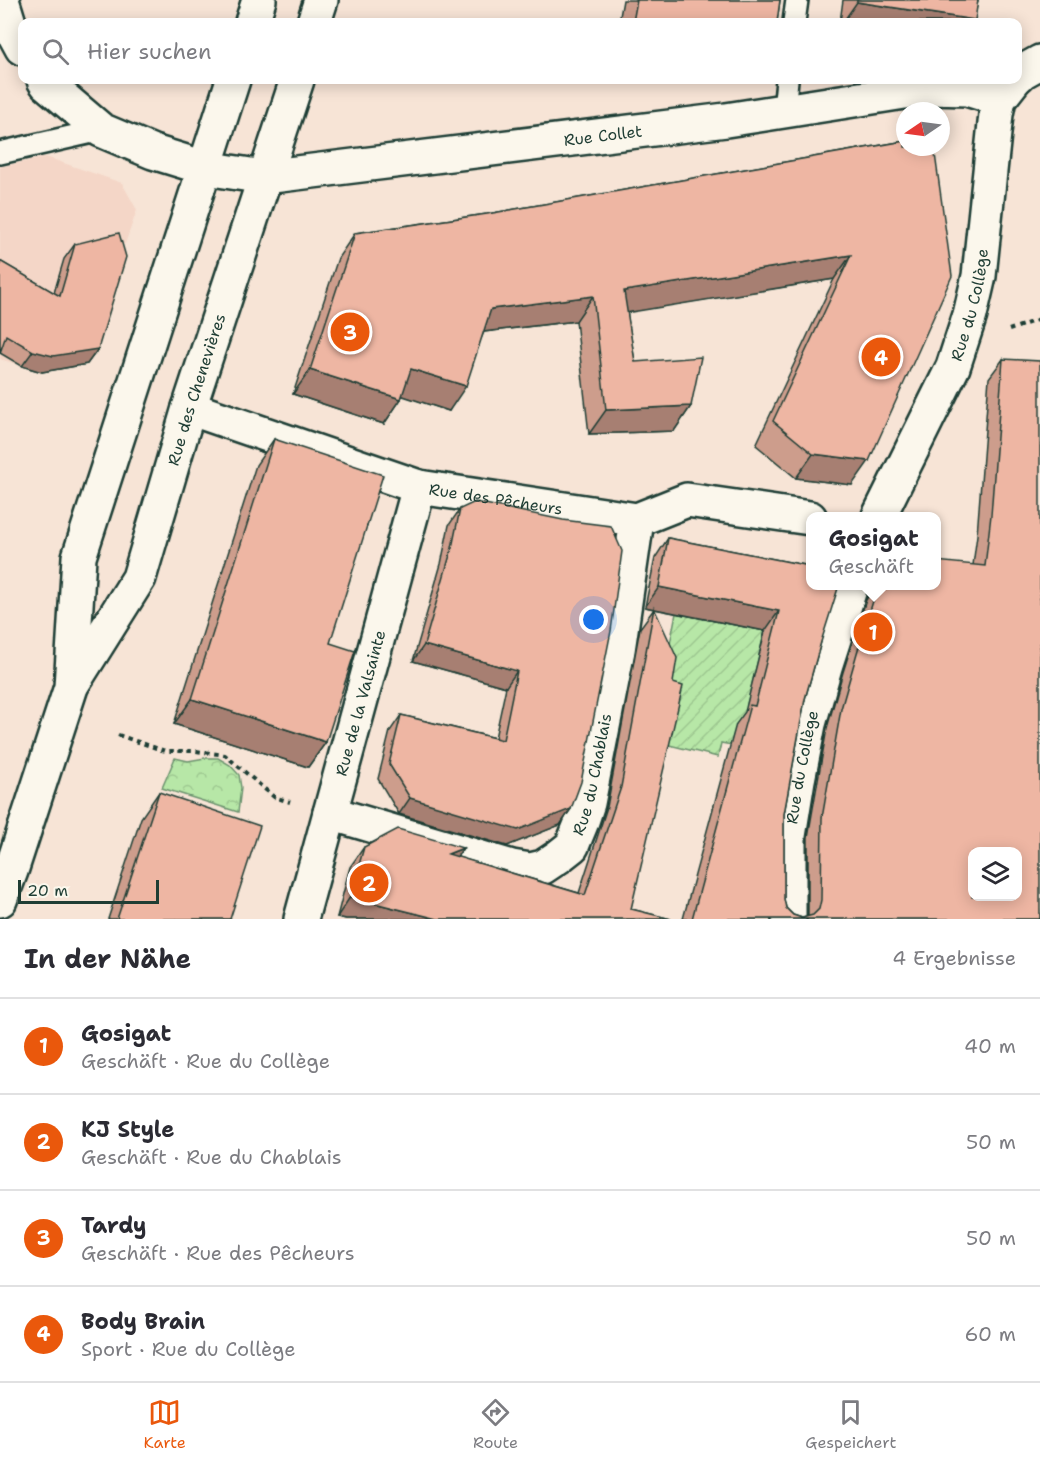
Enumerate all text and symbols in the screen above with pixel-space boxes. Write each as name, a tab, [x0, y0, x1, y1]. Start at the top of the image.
search box	[18, 18, 1022, 84]
icon: search	[39, 35, 72, 68]
text: Hier suchen	[87, 37, 212, 66]
north arrow	[896, 102, 950, 156]
street label: Rue Collet	[563, 120, 643, 151]
street label: Rue du Collège	[946, 248, 993, 364]
pin: 3	[330, 310, 370, 354]
street label: Rue des Chenevières	[163, 311, 230, 468]
pin: 4	[862, 334, 900, 380]
street label: Rue des Pêcheurs	[428, 479, 564, 520]
popup	[806, 512, 941, 590]
text: Gosigat	[828, 524, 919, 553]
text: Geschäft	[828, 553, 914, 579]
your location	[579, 605, 608, 634]
pin: 1	[854, 610, 892, 654]
street label: Rue de la Valsainte	[331, 628, 390, 778]
street label: Rue du Collège	[781, 708, 823, 825]
street label: Rue du Chablais	[567, 712, 616, 839]
map controls	[968, 847, 1022, 901]
button: layers	[968, 847, 1022, 901]
pin: 2	[350, 860, 388, 906]
scale bar	[18, 877, 159, 904]
text: 20 m	[27, 880, 68, 901]
text: In der Nähe	[24, 941, 191, 976]
text: 4 Ergebnisse	[892, 945, 1016, 971]
text: Gosigat	[81, 1019, 171, 1048]
text: 1	[39, 1033, 48, 1059]
text: 40 m	[964, 1033, 1016, 1059]
text: Geschäft · Rue du Collège	[81, 1048, 330, 1074]
text: KJ Style	[81, 1115, 174, 1144]
text: 2	[37, 1129, 51, 1155]
text: 50 m	[966, 1129, 1016, 1155]
text: Geschäft · Rue du Chablais	[81, 1144, 342, 1170]
text: Tardy	[81, 1211, 146, 1240]
text: 3	[37, 1225, 51, 1251]
text: 50 m	[966, 1225, 1016, 1251]
text: Geschäft · Rue des Pêcheurs	[81, 1240, 355, 1266]
text: Body Brain	[81, 1307, 205, 1336]
text: 4	[37, 1321, 51, 1347]
text: 60 m	[964, 1321, 1016, 1347]
text: Sport · Rue du Collège	[81, 1336, 296, 1362]
tab: Karte	[144, 1396, 186, 1453]
tab: Route	[473, 1396, 518, 1453]
tab: Gespeichert	[805, 1396, 896, 1453]

